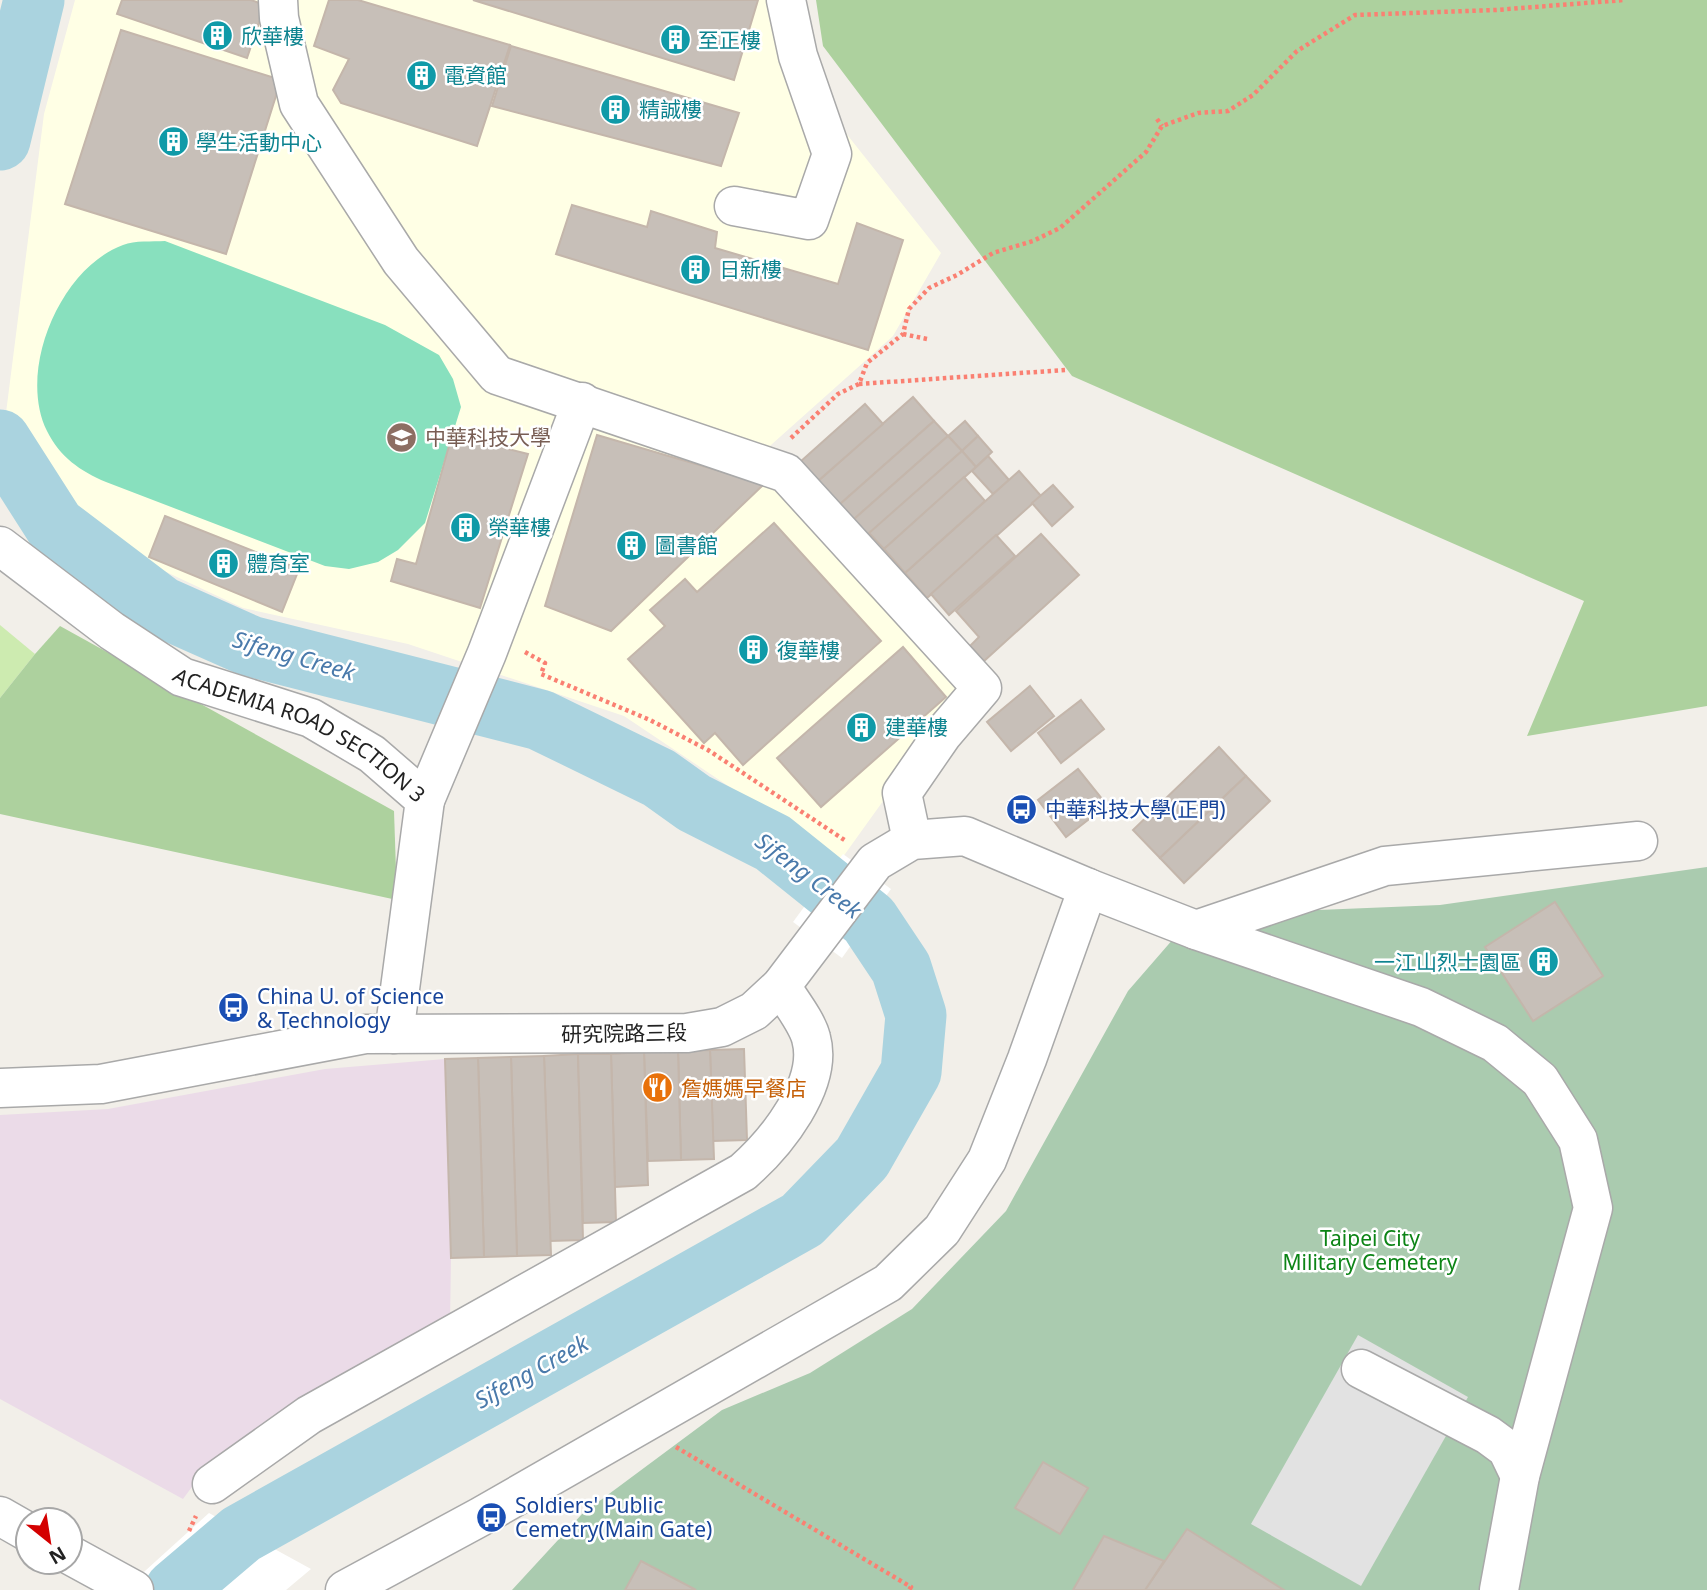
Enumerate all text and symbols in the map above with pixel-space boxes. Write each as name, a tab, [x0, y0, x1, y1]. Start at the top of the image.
building icon: 欣華樓	[201, 19, 235, 53]
place label: 欣華樓	[241, 22, 304, 50]
building icon: 至正樓	[658, 23, 692, 57]
place label: 至正樓	[698, 26, 761, 54]
building icon: 電資館	[404, 58, 438, 92]
place label: 電資館	[444, 61, 507, 89]
building icon: 精誠樓	[599, 92, 633, 126]
place label: 精誠樓	[639, 95, 702, 123]
building icon: 學生活動中心	[156, 125, 190, 159]
place label: 學生活動中心	[196, 128, 322, 156]
building icon: 日新樓	[679, 252, 713, 286]
place label: 日新樓	[719, 255, 782, 283]
school or university icon: 中華科技大學	[385, 420, 419, 454]
place label: 中華科技大學	[425, 423, 551, 451]
building icon: 榮華樓	[448, 510, 482, 544]
place label: 榮華樓	[488, 513, 551, 541]
building icon: 圖書館	[615, 528, 649, 562]
place label: 圖書館	[655, 531, 718, 559]
building icon: 體育室	[207, 546, 241, 580]
place label: 體育室	[247, 549, 310, 577]
water label: Sifeng Creek	[229, 622, 360, 688]
building icon: 復華樓	[737, 633, 771, 667]
place label: 復華樓	[777, 636, 840, 664]
street label: ACADEMIA ROAD SECTION 3	[168, 661, 431, 808]
building icon: 建華樓	[845, 710, 879, 744]
place label: 建華樓	[885, 713, 948, 741]
bus stop icon: 中華科技大學(正門)	[1005, 792, 1039, 826]
place label: 中華科技大學(正門)	[1045, 795, 1226, 823]
water label: Sifeng Creek	[749, 824, 870, 927]
building icon: 一江山烈士園區	[1527, 945, 1561, 979]
place label: 一江山烈士園區	[1374, 948, 1521, 976]
place label: China U. of Science & Technology	[257, 982, 444, 1034]
bus stop icon: China U. of Science & Technology	[217, 991, 251, 1025]
street label: 研究院路三段	[561, 1018, 687, 1048]
restaurant icon: 詹媽媽早餐店	[641, 1071, 675, 1105]
place label: 詹媽媽早餐店	[681, 1074, 807, 1102]
park label: Taipei City Military Cemetery	[1283, 1224, 1458, 1276]
water label: Sifeng Creek	[468, 1326, 595, 1415]
place label: Soldiers' Public Cemetry(Main Gate)	[515, 1491, 712, 1543]
bus stop icon: Soldiers' Public Cemetry(Main Gate)	[475, 1500, 509, 1534]
north arrow	[14, 1506, 84, 1576]
text: N	[44, 1541, 71, 1571]

